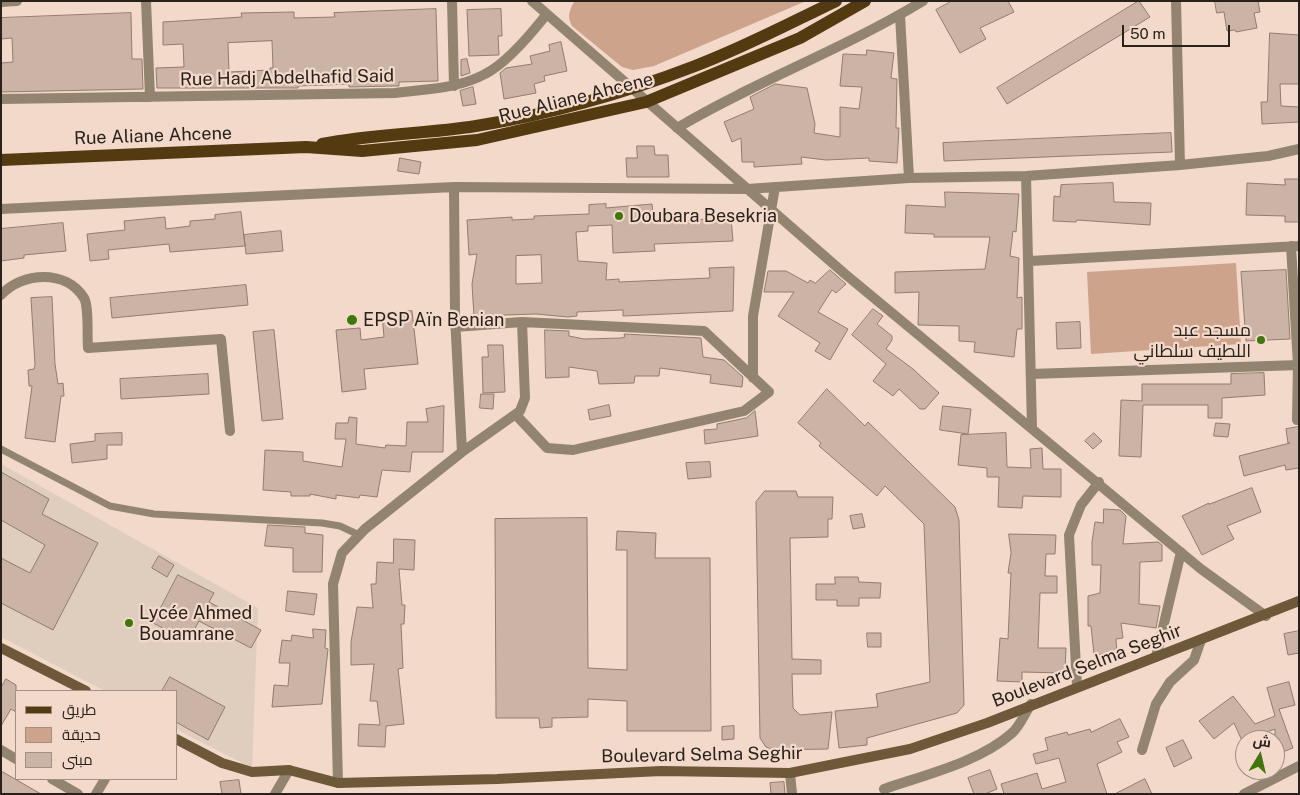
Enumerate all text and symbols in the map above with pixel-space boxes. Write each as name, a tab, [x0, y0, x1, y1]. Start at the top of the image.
scale bar	[1125, 15, 1232, 47]
text: 50 m	[1130, 25, 1165, 42]
street label: Rue Hadj Abdelhafid Said	[180, 65, 394, 91]
street label: Rue Aliane Ahcene	[497, 68, 655, 128]
street label: Rue Aliane Ahcene	[74, 122, 232, 150]
place label: Doubara Besekria	[629, 205, 777, 227]
marker: Doubara Besekria	[613, 210, 625, 222]
place label: EPSP Aïn Benian	[363, 309, 504, 331]
marker: EPSP Aïn Benian	[345, 313, 359, 327]
place label: مسجد عبد اللطيف سلطاني	[1134, 319, 1251, 362]
marker: مسجد عبد اللطيف سلطاني	[1255, 334, 1267, 346]
place label: Lycée Ahmed Bouamrane	[139, 602, 252, 644]
marker: Lycée Ahmed Bouamrane	[123, 617, 135, 629]
street label: Boulevard Selma Seghir	[989, 620, 1185, 712]
legend	[15, 690, 178, 780]
text: طريق	[62, 701, 96, 718]
text: حديقة	[62, 726, 101, 743]
north arrow	[1235, 730, 1285, 780]
text: ش	[1252, 732, 1272, 750]
street label: Boulevard Selma Seghir	[601, 742, 803, 768]
text: مبنى	[62, 751, 93, 768]

